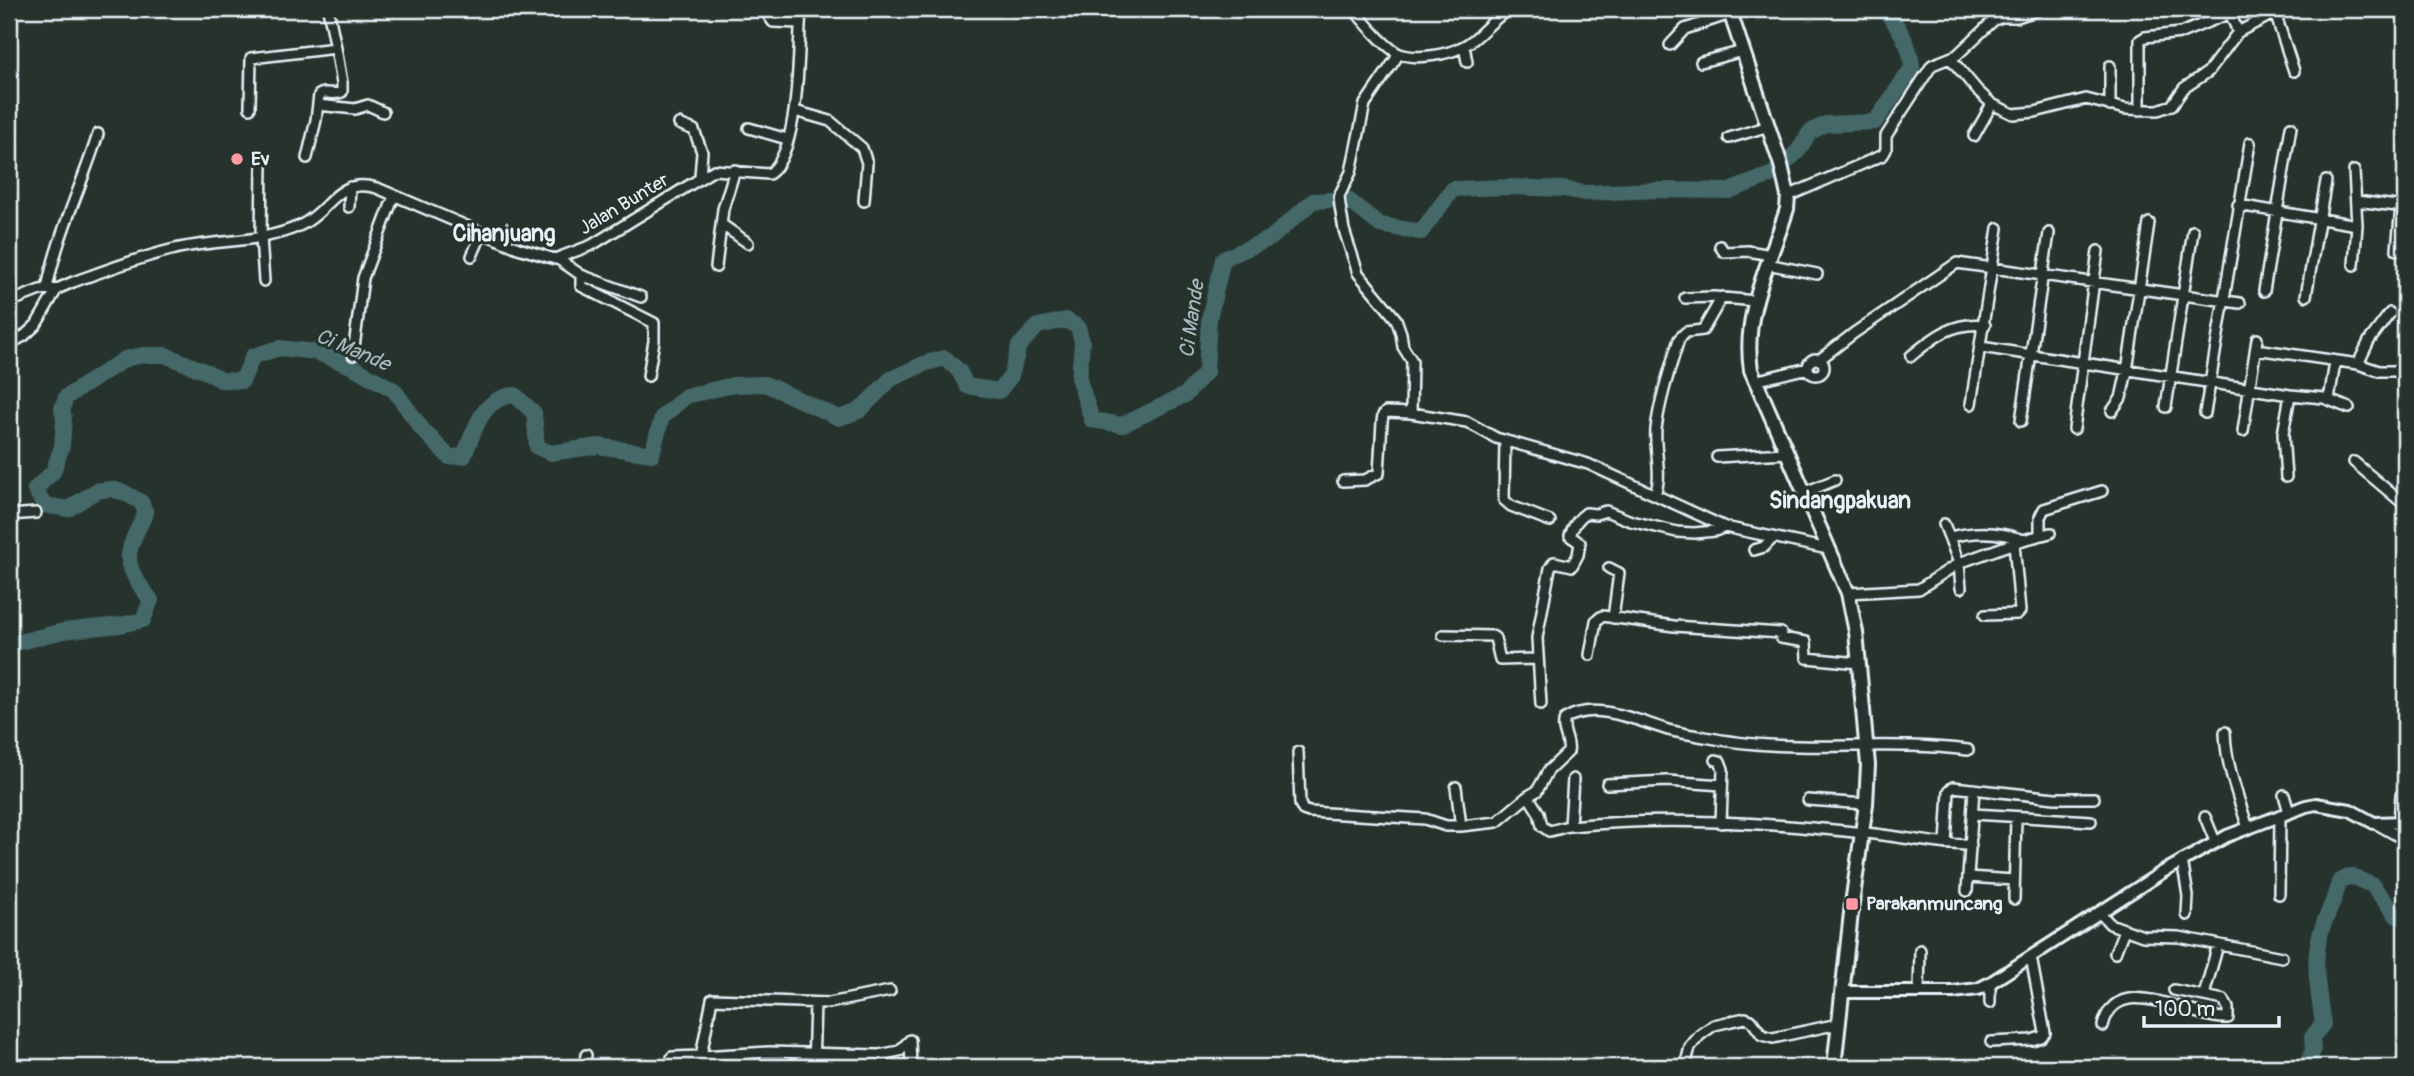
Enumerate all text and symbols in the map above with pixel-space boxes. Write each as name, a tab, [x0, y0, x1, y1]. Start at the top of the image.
place label: Ev	[251, 147, 270, 171]
marker: Ev	[229, 151, 245, 167]
street label: Jalan Bunter	[575, 168, 673, 240]
district label: Cihanjuang	[452, 219, 556, 248]
water label: Ci Mande	[1173, 276, 1211, 360]
water label: Ci Mande	[312, 322, 397, 379]
district label: Sindangpakuan	[1769, 486, 1911, 515]
place label: Parakanmuncang	[1866, 892, 2003, 916]
marker: Parakanmuncang	[1844, 896, 1860, 912]
scale bar	[2144, 985, 2279, 1029]
text: 100 m	[2155, 996, 2215, 1023]

